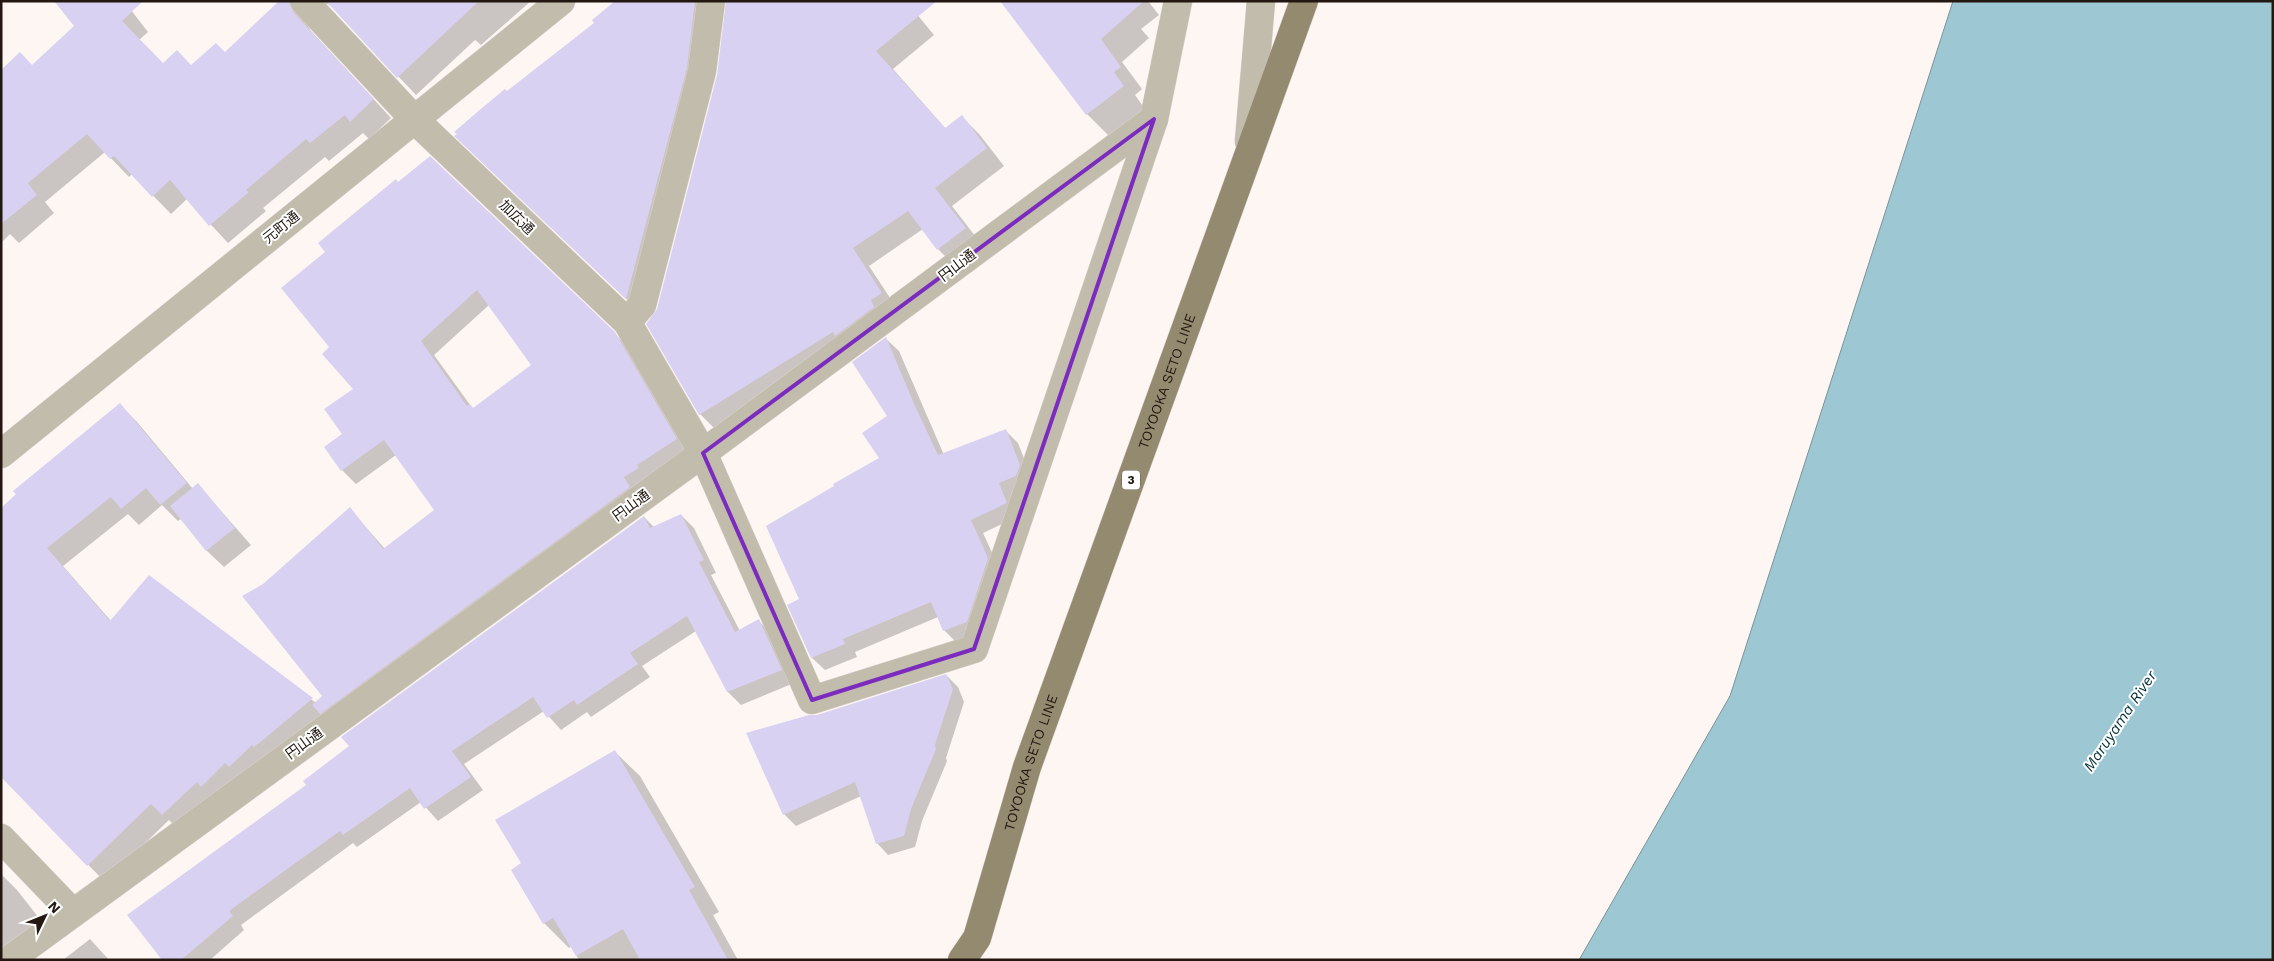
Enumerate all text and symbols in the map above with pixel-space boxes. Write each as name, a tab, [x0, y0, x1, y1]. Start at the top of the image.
street label: 加広通	[496, 197, 538, 237]
street label: 元町通	[260, 208, 302, 246]
street label: 円山通	[935, 246, 979, 284]
street label: TOYOOKA SETO LINE	[1135, 311, 1198, 451]
road number: 3	[1122, 470, 1140, 490]
street label: 円山通	[609, 486, 653, 524]
water label: Maruyama River	[2080, 666, 2161, 775]
street label: TOYOOKA SETO LINE	[1001, 692, 1061, 833]
street label: 円山通	[282, 724, 326, 762]
north arrow	[20, 891, 70, 941]
text: N	[45, 898, 64, 916]

